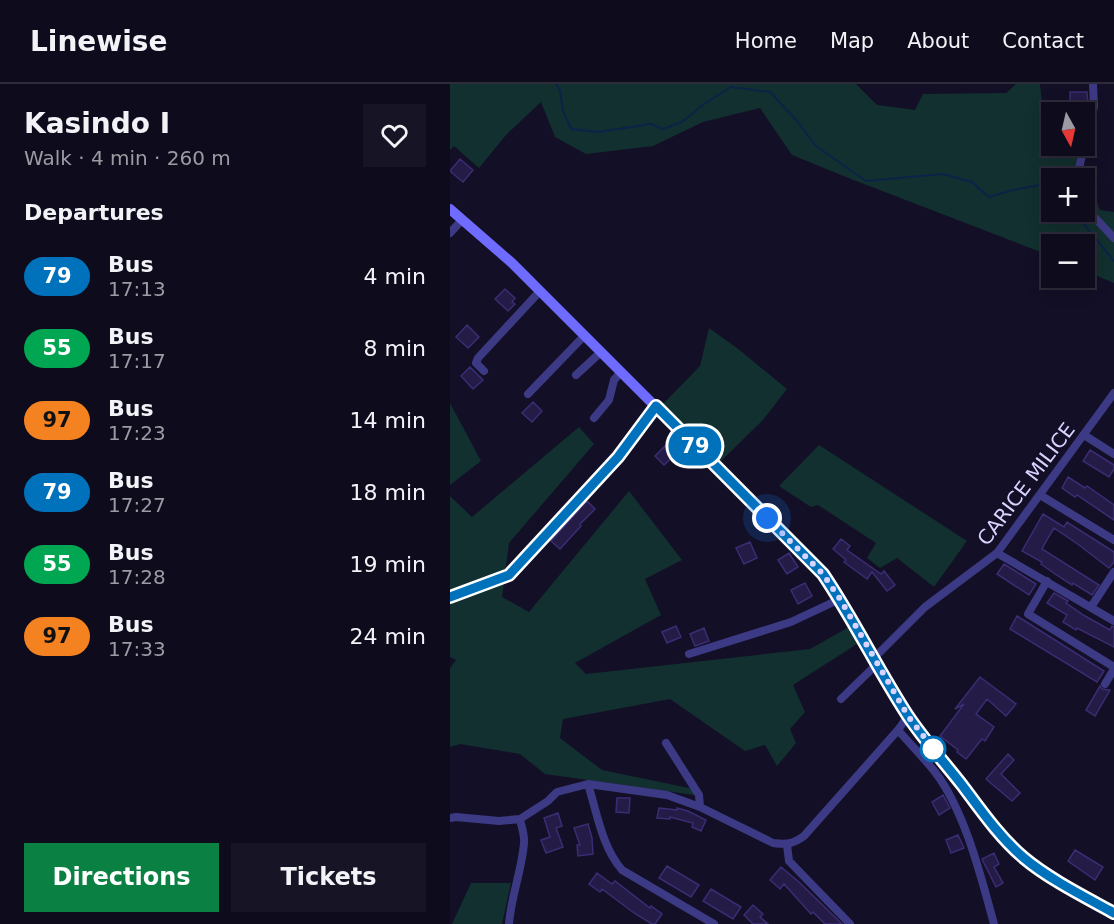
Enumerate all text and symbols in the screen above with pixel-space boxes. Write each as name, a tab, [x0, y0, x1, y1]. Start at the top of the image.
text: Linewise	[30, 25, 167, 58]
text: Home	[735, 29, 797, 53]
text: Map	[830, 29, 874, 53]
text: About	[907, 29, 969, 53]
text: Contact	[1002, 29, 1084, 53]
north arrow	[1041, 102, 1095, 156]
map controls	[1041, 102, 1095, 288]
button: heart	[363, 104, 426, 167]
text: Kasindo I	[24, 107, 170, 140]
text: Walk · 4 min · 260 m	[24, 146, 231, 170]
button: +	[1041, 168, 1095, 222]
text: Departures	[24, 200, 164, 225]
button: −	[1041, 234, 1095, 288]
text: Bus	[108, 252, 154, 277]
text: 79	[42, 264, 72, 288]
text: 4 min	[364, 264, 426, 289]
text: 17:13	[108, 277, 166, 301]
text: Bus	[108, 324, 154, 349]
text: 55	[42, 336, 72, 360]
text: 8 min	[364, 336, 426, 361]
text: 17:17	[108, 349, 166, 373]
text: Bus	[108, 396, 154, 421]
text: 97	[42, 408, 72, 432]
text: 14 min	[350, 408, 426, 433]
street label: CARICE MILICE	[972, 418, 1080, 550]
text: 17:23	[108, 421, 166, 445]
line badge: 79	[668, 426, 722, 466]
text: 79	[680, 434, 710, 458]
text: Bus	[108, 468, 154, 493]
text: 79	[42, 480, 72, 504]
text: 18 min	[350, 480, 426, 505]
text: 17:27	[108, 493, 166, 517]
your location	[752, 503, 782, 533]
text: Bus	[108, 540, 154, 565]
text: 55	[42, 552, 72, 576]
text: 19 min	[350, 552, 426, 577]
text: 17:28	[108, 565, 166, 589]
text: Bus	[108, 612, 154, 637]
text: 97	[42, 624, 72, 648]
text: 24 min	[350, 624, 426, 649]
text: 17:33	[108, 637, 166, 661]
unlabelled marker	[920, 736, 946, 762]
button: Directions	[24, 843, 219, 912]
button: Tickets	[231, 843, 426, 912]

